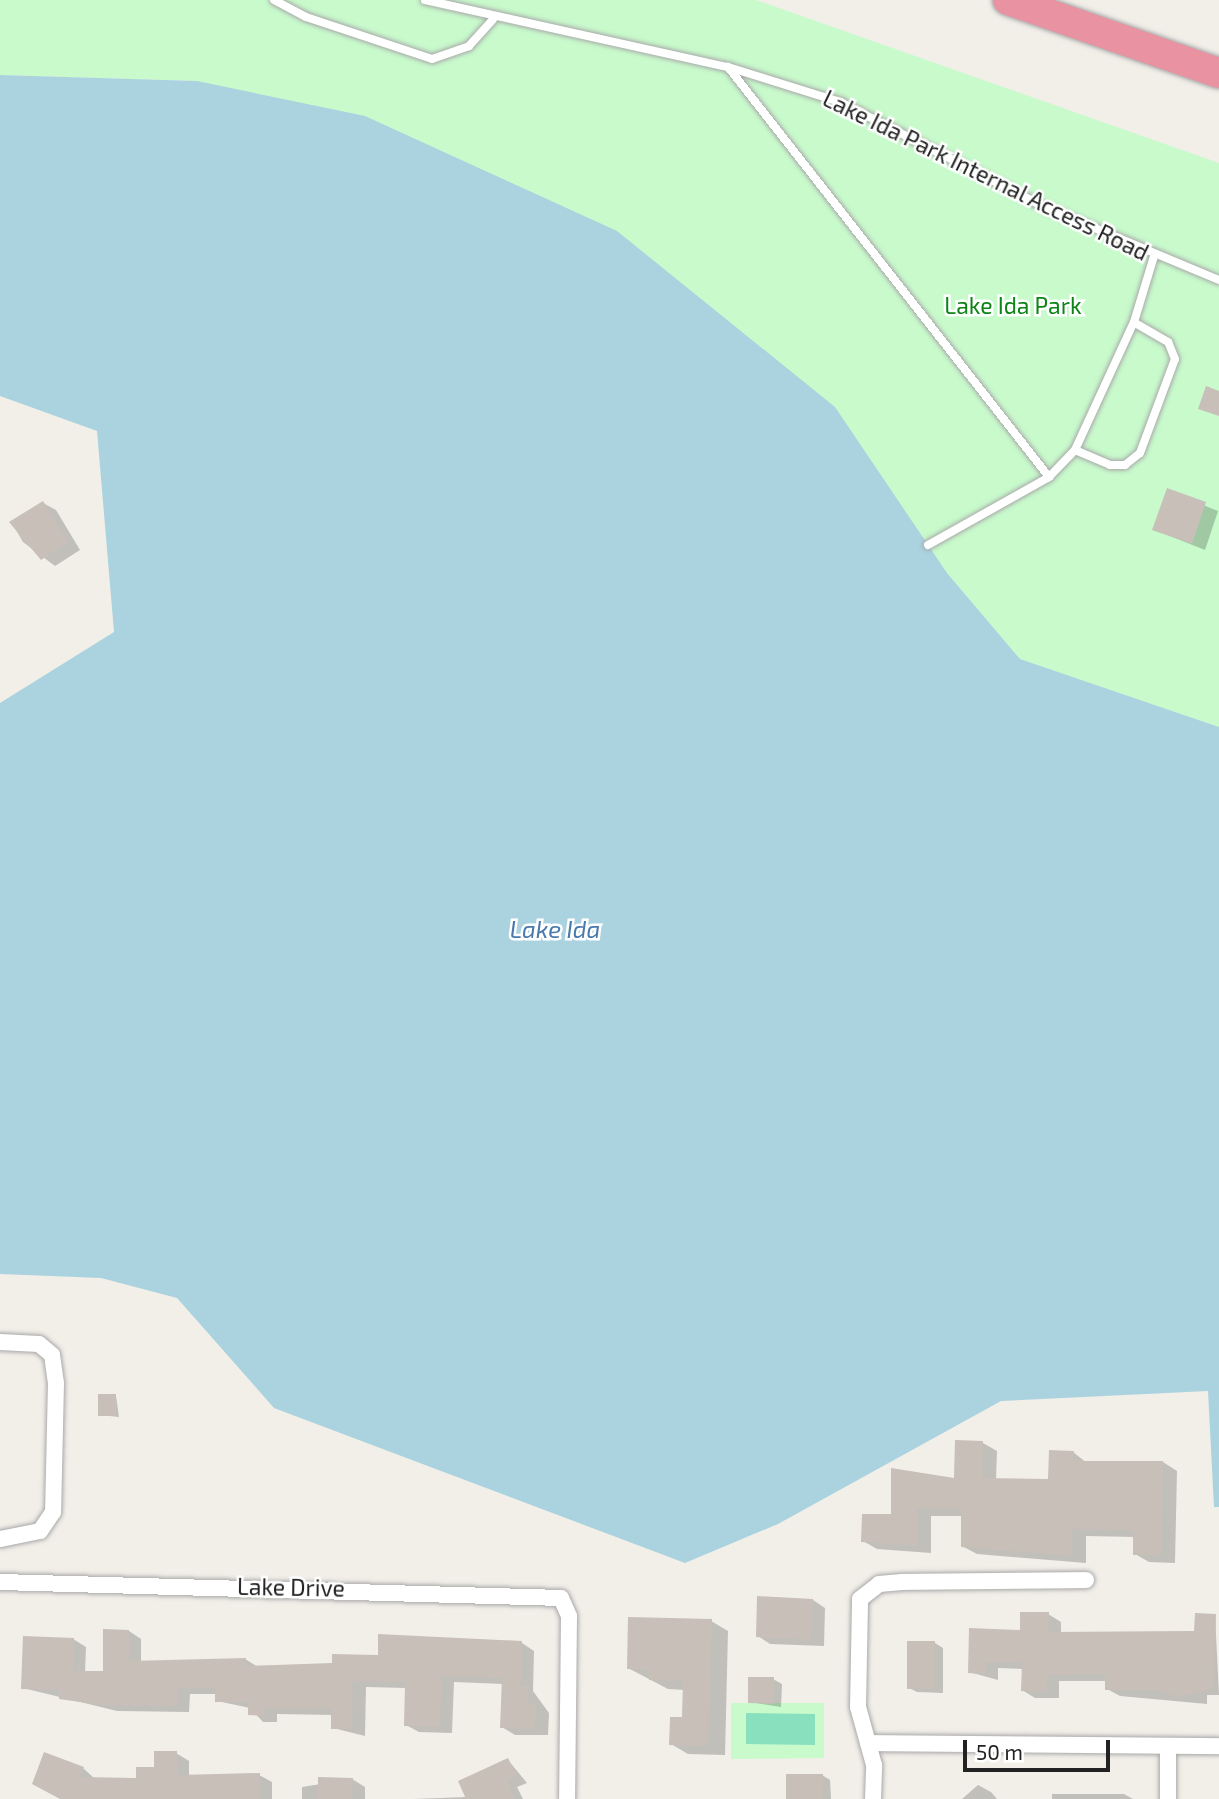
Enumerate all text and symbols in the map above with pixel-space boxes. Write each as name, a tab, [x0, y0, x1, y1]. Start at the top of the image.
street label: Lake Ida Park Internal Access Road	[818, 84, 1154, 266]
park label: Lake Ida Park	[944, 291, 1082, 319]
water label: Lake Ida	[510, 915, 600, 943]
street label: Lake Drive	[237, 1572, 345, 1602]
scale bar	[967, 1726, 1114, 1770]
text: 50 m	[976, 1739, 1023, 1764]

